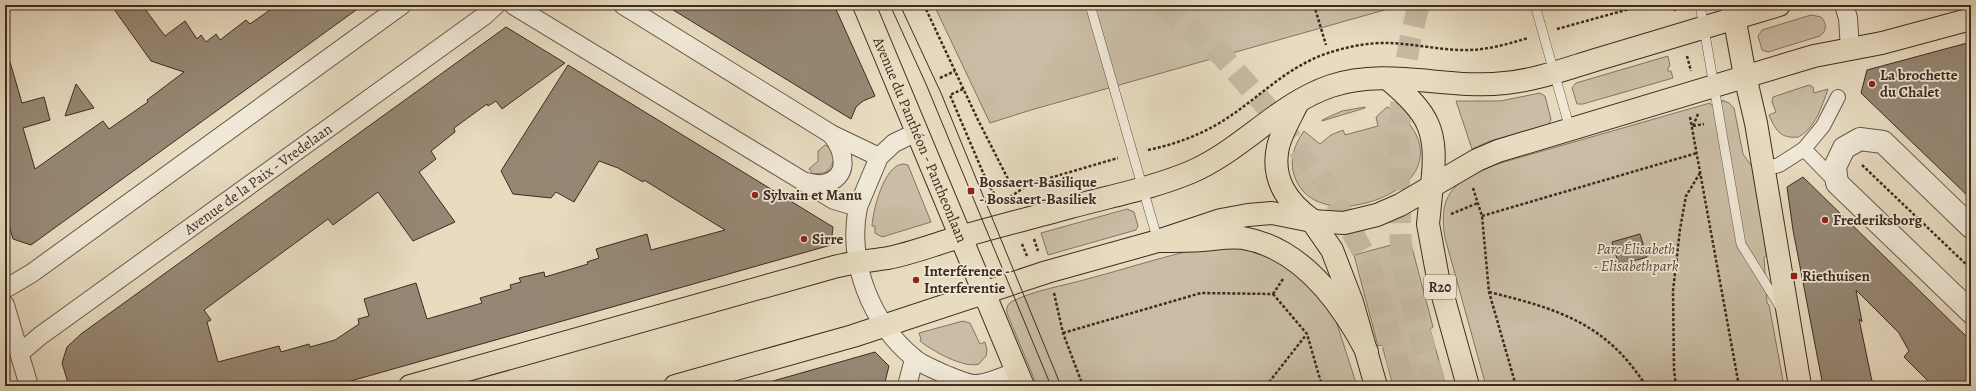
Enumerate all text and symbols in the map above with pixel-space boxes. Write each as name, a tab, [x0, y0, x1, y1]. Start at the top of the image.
street label: Avenue du Panthéon - Pantheonlaan	[868, 33, 972, 246]
place label: La brochette du Chalet	[1880, 65, 1958, 102]
marker: La brochette du Chalet	[1867, 79, 1877, 89]
street label: Avenue de la Paix - Vredelaan	[179, 119, 336, 240]
place label: Bossaert-Basilique - Bossaert-Basiliek	[979, 172, 1097, 209]
place label: Sylvain et Manu	[763, 185, 863, 205]
marker: Bossaert-Basilique - Bossaert-Basiliek	[966, 186, 976, 196]
marker: Sylvain et Manu	[750, 190, 760, 200]
place label: Frederiksborg	[1833, 210, 1923, 230]
marker: Frederiksborg	[1820, 215, 1830, 225]
place label: Sirre	[812, 229, 843, 249]
marker: Sirre	[799, 234, 809, 244]
park label: Parc Élisabeth - Elisabethpark	[1594, 239, 1679, 276]
place label: Interférence - Interferentie	[924, 261, 1010, 298]
place label: Riethuisen	[1802, 266, 1871, 286]
marker: Riethuisen	[1789, 271, 1799, 281]
marker: Interférence - Interferentie	[911, 275, 921, 285]
road number: R20	[1424, 275, 1456, 299]

